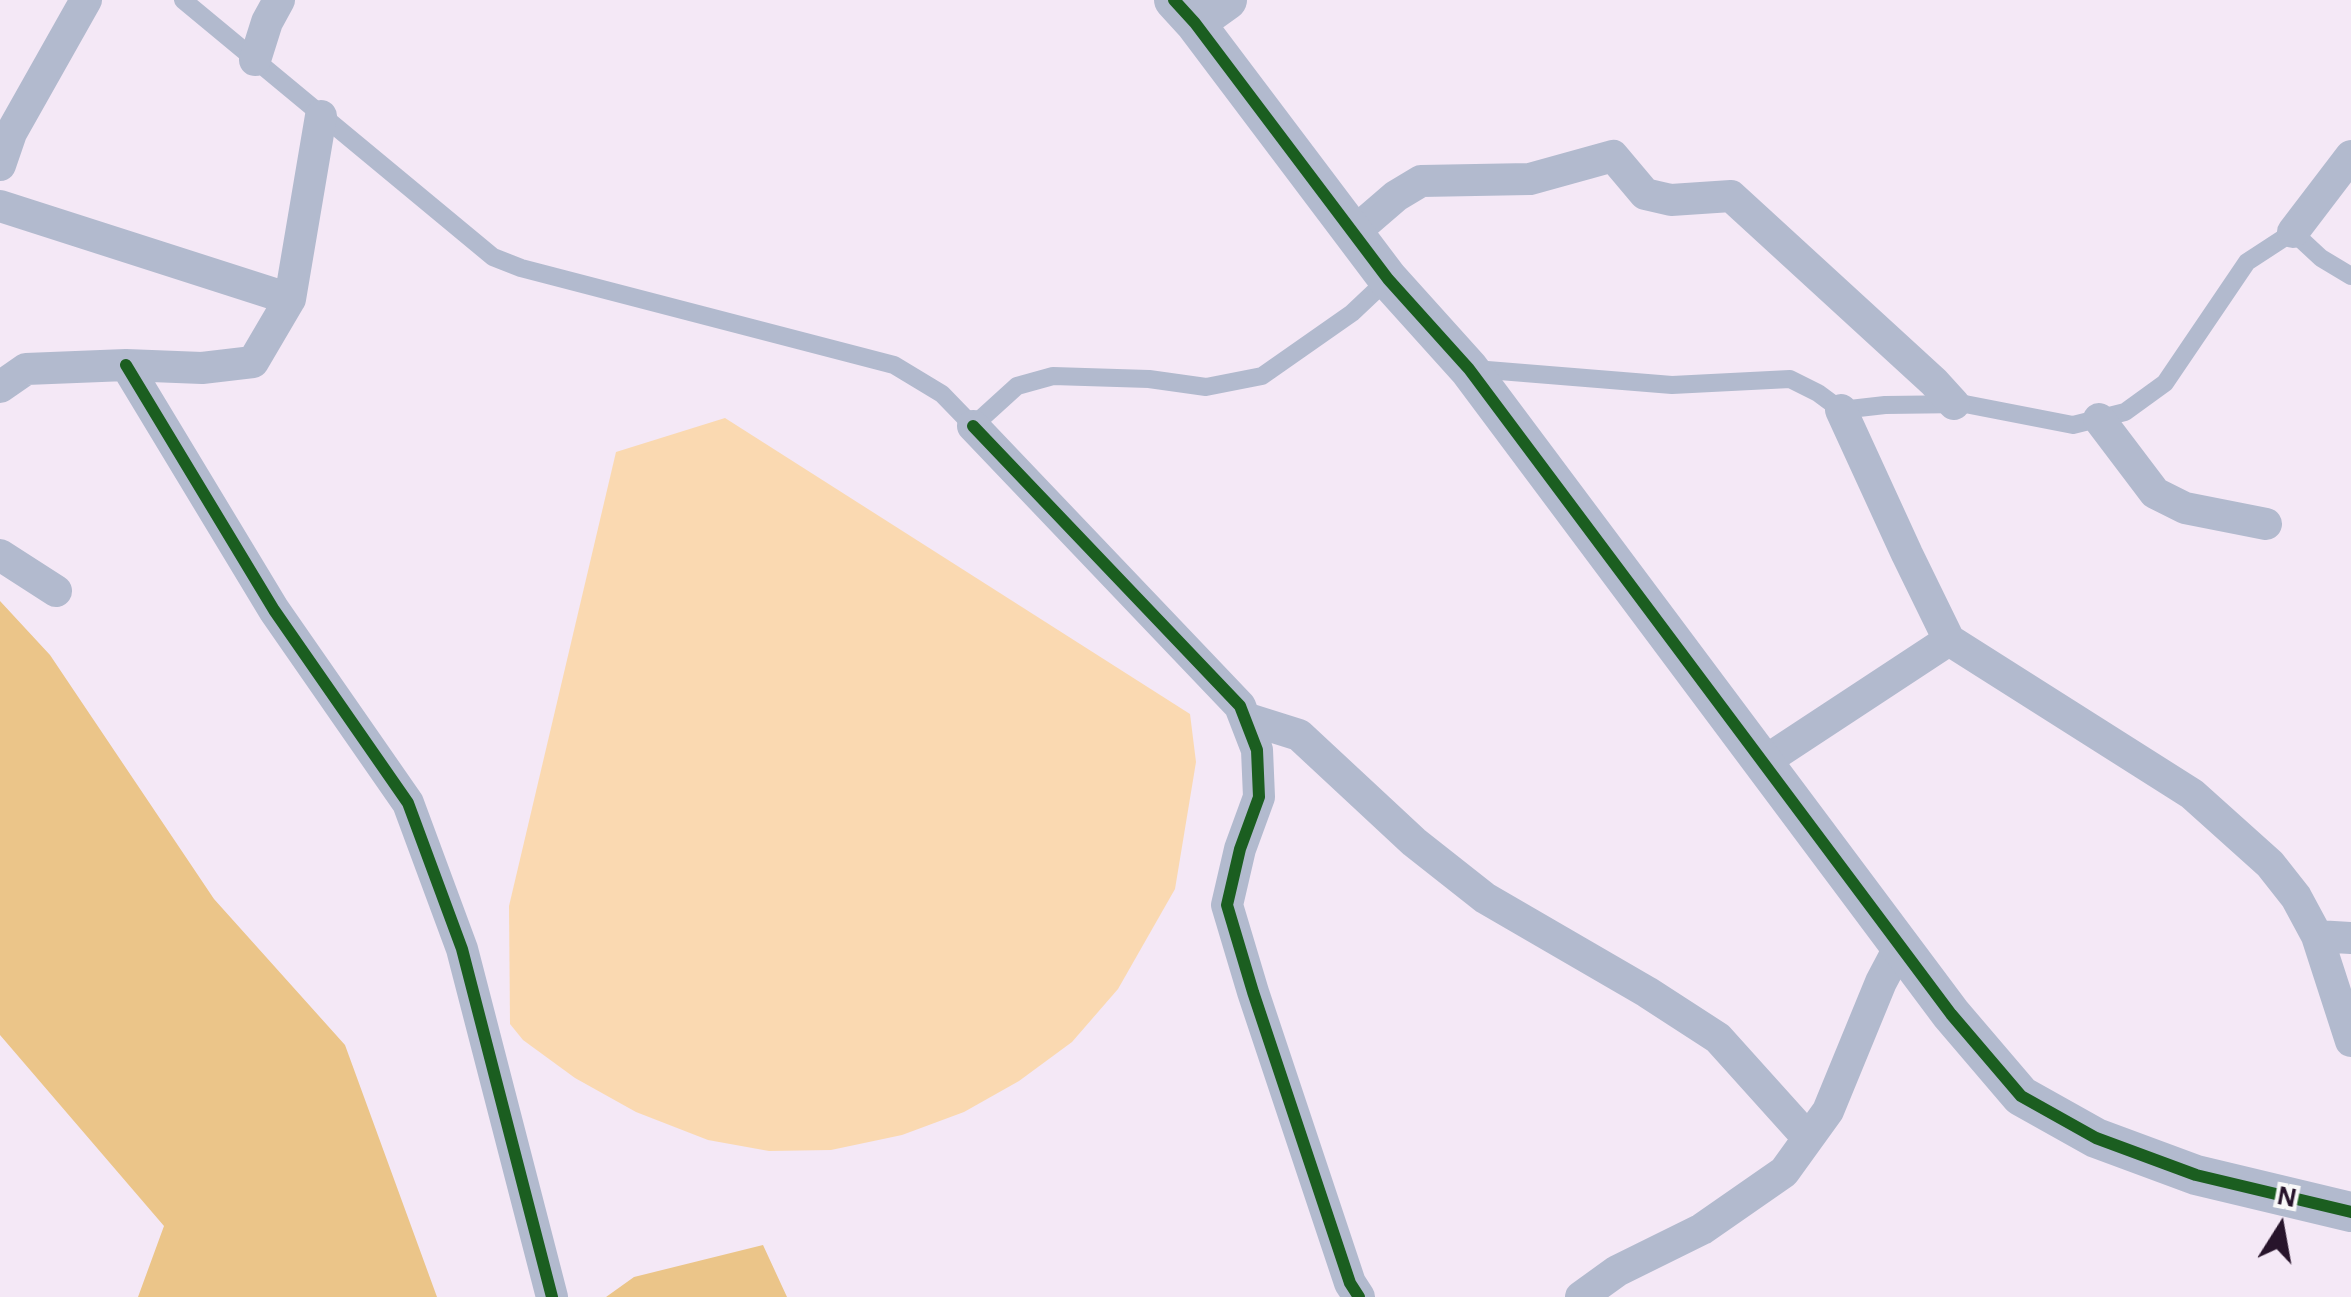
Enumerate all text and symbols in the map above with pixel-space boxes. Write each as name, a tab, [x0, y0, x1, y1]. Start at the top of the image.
north arrow	[2231, 1177, 2331, 1277]
text: N	[2274, 1182, 2299, 1213]

